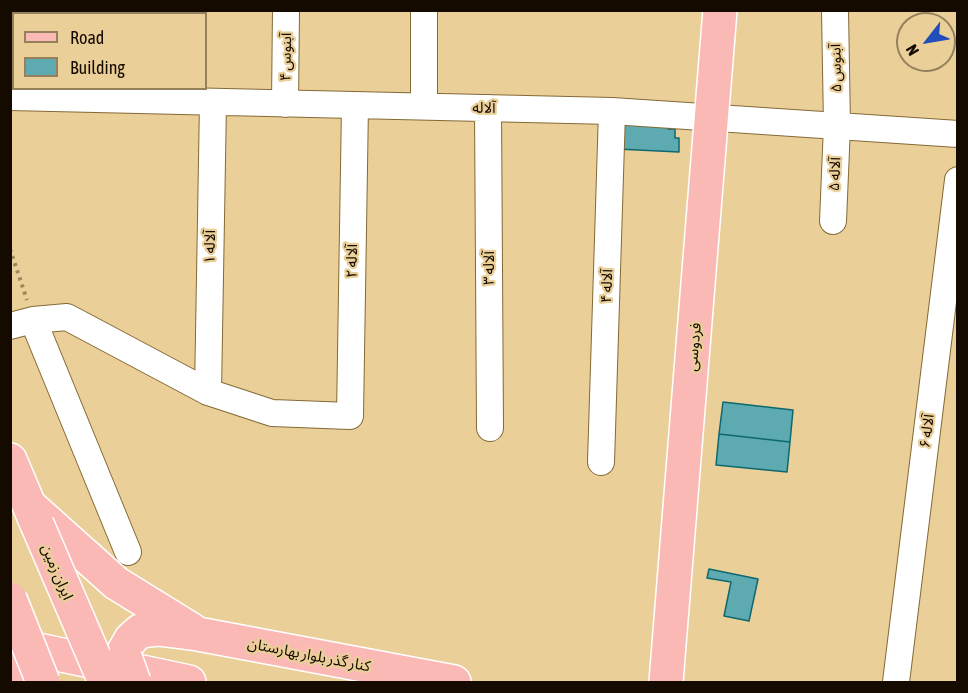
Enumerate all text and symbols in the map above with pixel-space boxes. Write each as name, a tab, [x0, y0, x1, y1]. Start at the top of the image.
legend	[12, 12, 207, 90]
north arrow	[896, 12, 956, 72]
text: Road	[70, 27, 104, 48]
street label: آبنوس ۴	[277, 33, 295, 81]
text: N	[902, 42, 922, 59]
street label: آبنوس ۵	[827, 44, 845, 92]
text: Building	[70, 57, 125, 78]
street label: آلاله	[472, 99, 496, 117]
street label: آلاله ۵	[825, 157, 845, 191]
street label: آلاله ۱	[201, 230, 219, 264]
street label: آلاله ۲	[343, 244, 361, 278]
street label: آلاله ۳	[480, 251, 498, 285]
street label: آلاله ۴	[597, 269, 617, 303]
street label: فردوسی	[683, 322, 705, 372]
street label: آلاله ۶	[916, 413, 938, 449]
street label: ایران زمین	[37, 541, 77, 603]
street label: کنار گذر بلوار بهارستان	[246, 634, 372, 676]

